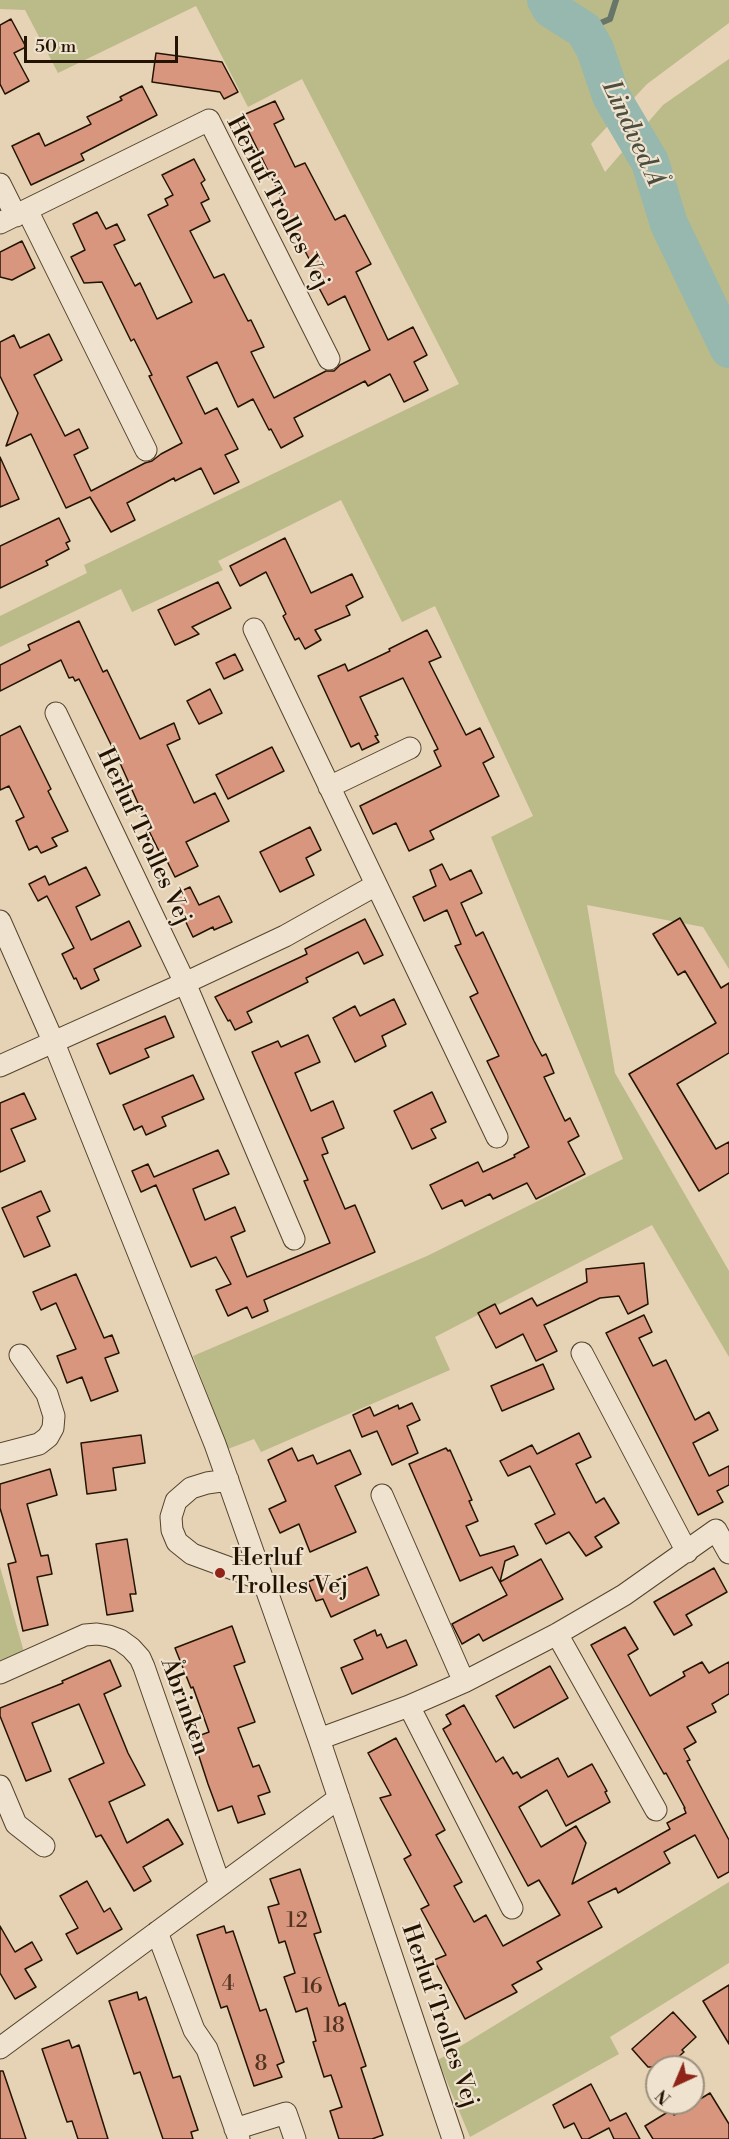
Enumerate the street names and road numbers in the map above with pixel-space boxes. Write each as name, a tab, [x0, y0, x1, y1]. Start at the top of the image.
street label: Herluf Trolles Vej	[219, 111, 335, 295]
street label: Herluf Trolles Vej	[89, 744, 197, 930]
street label: Åbrinken	[153, 1654, 215, 1760]
street label: Herluf Trolles Vej	[394, 1920, 484, 2112]

